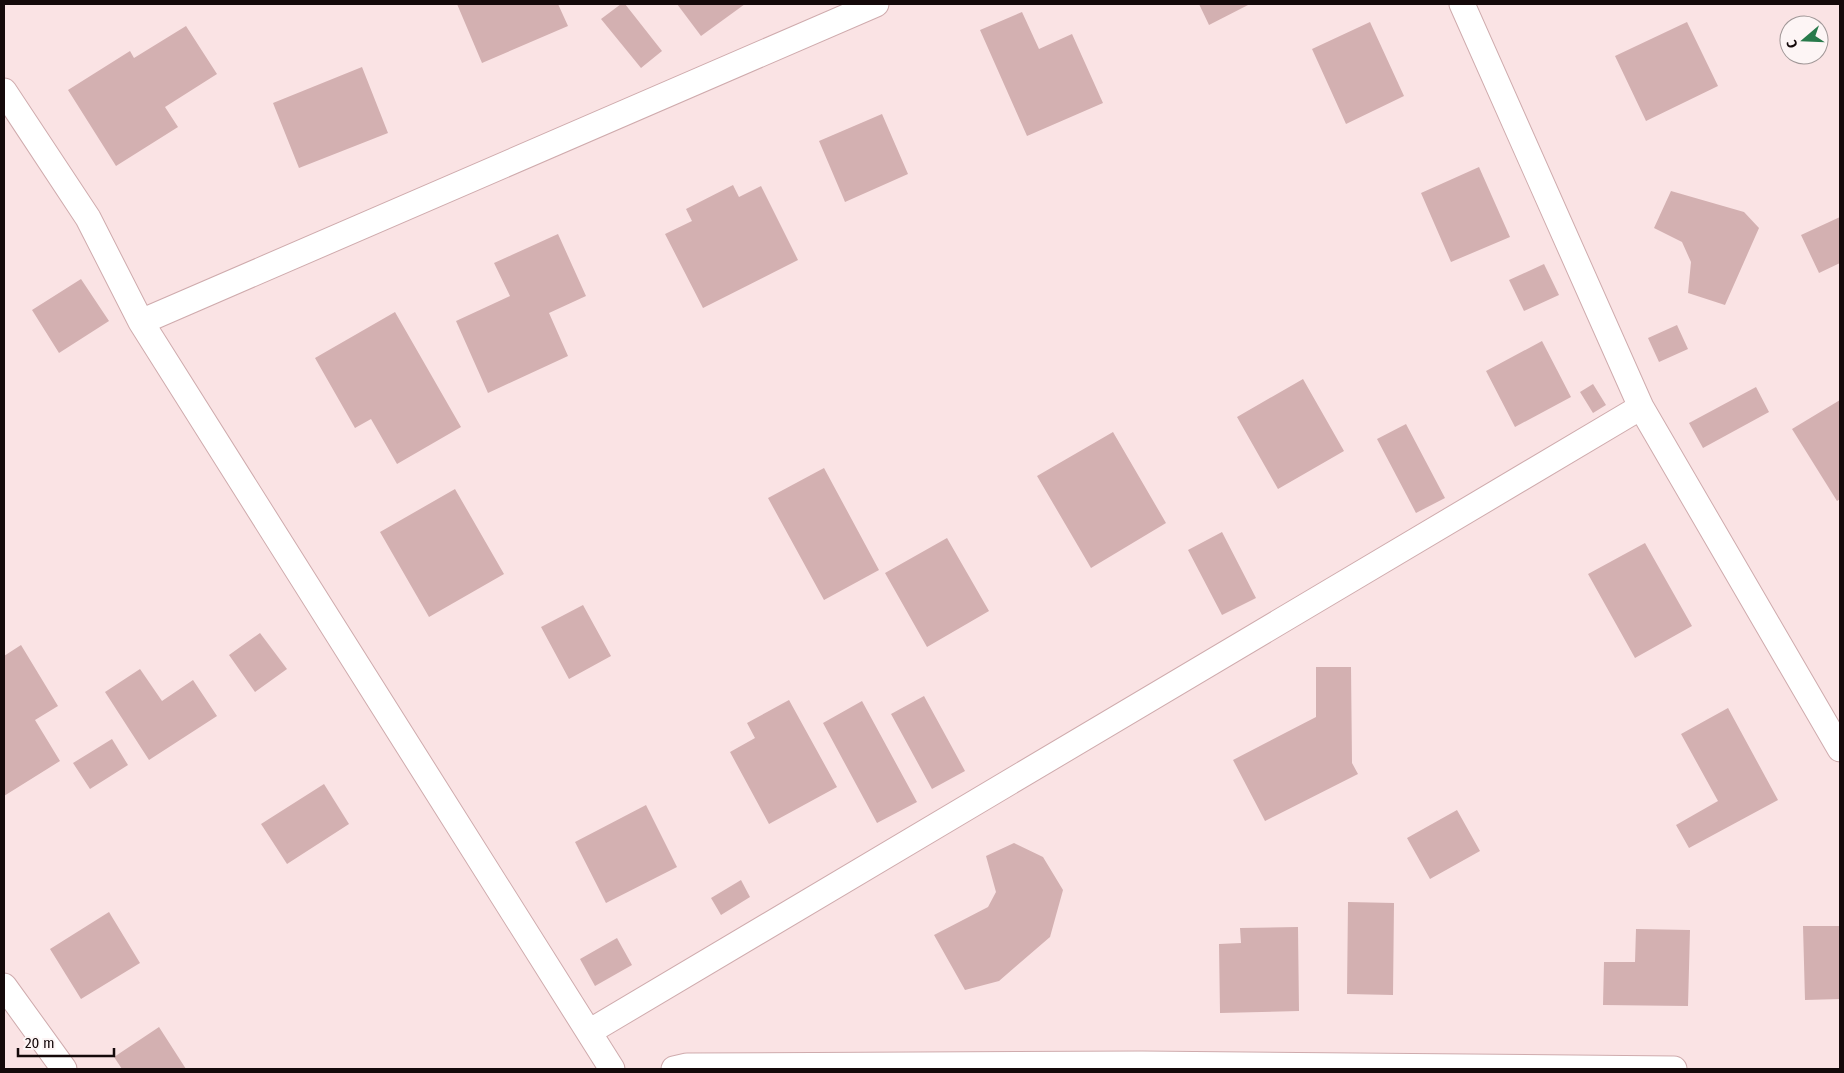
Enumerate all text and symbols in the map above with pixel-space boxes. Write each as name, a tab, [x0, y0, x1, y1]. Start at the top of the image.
north arrow	[1779, 15, 1829, 65]
text: С	[1783, 37, 1801, 50]
scale bar	[18, 1026, 114, 1058]
text: 20 m	[25, 1034, 55, 1052]

